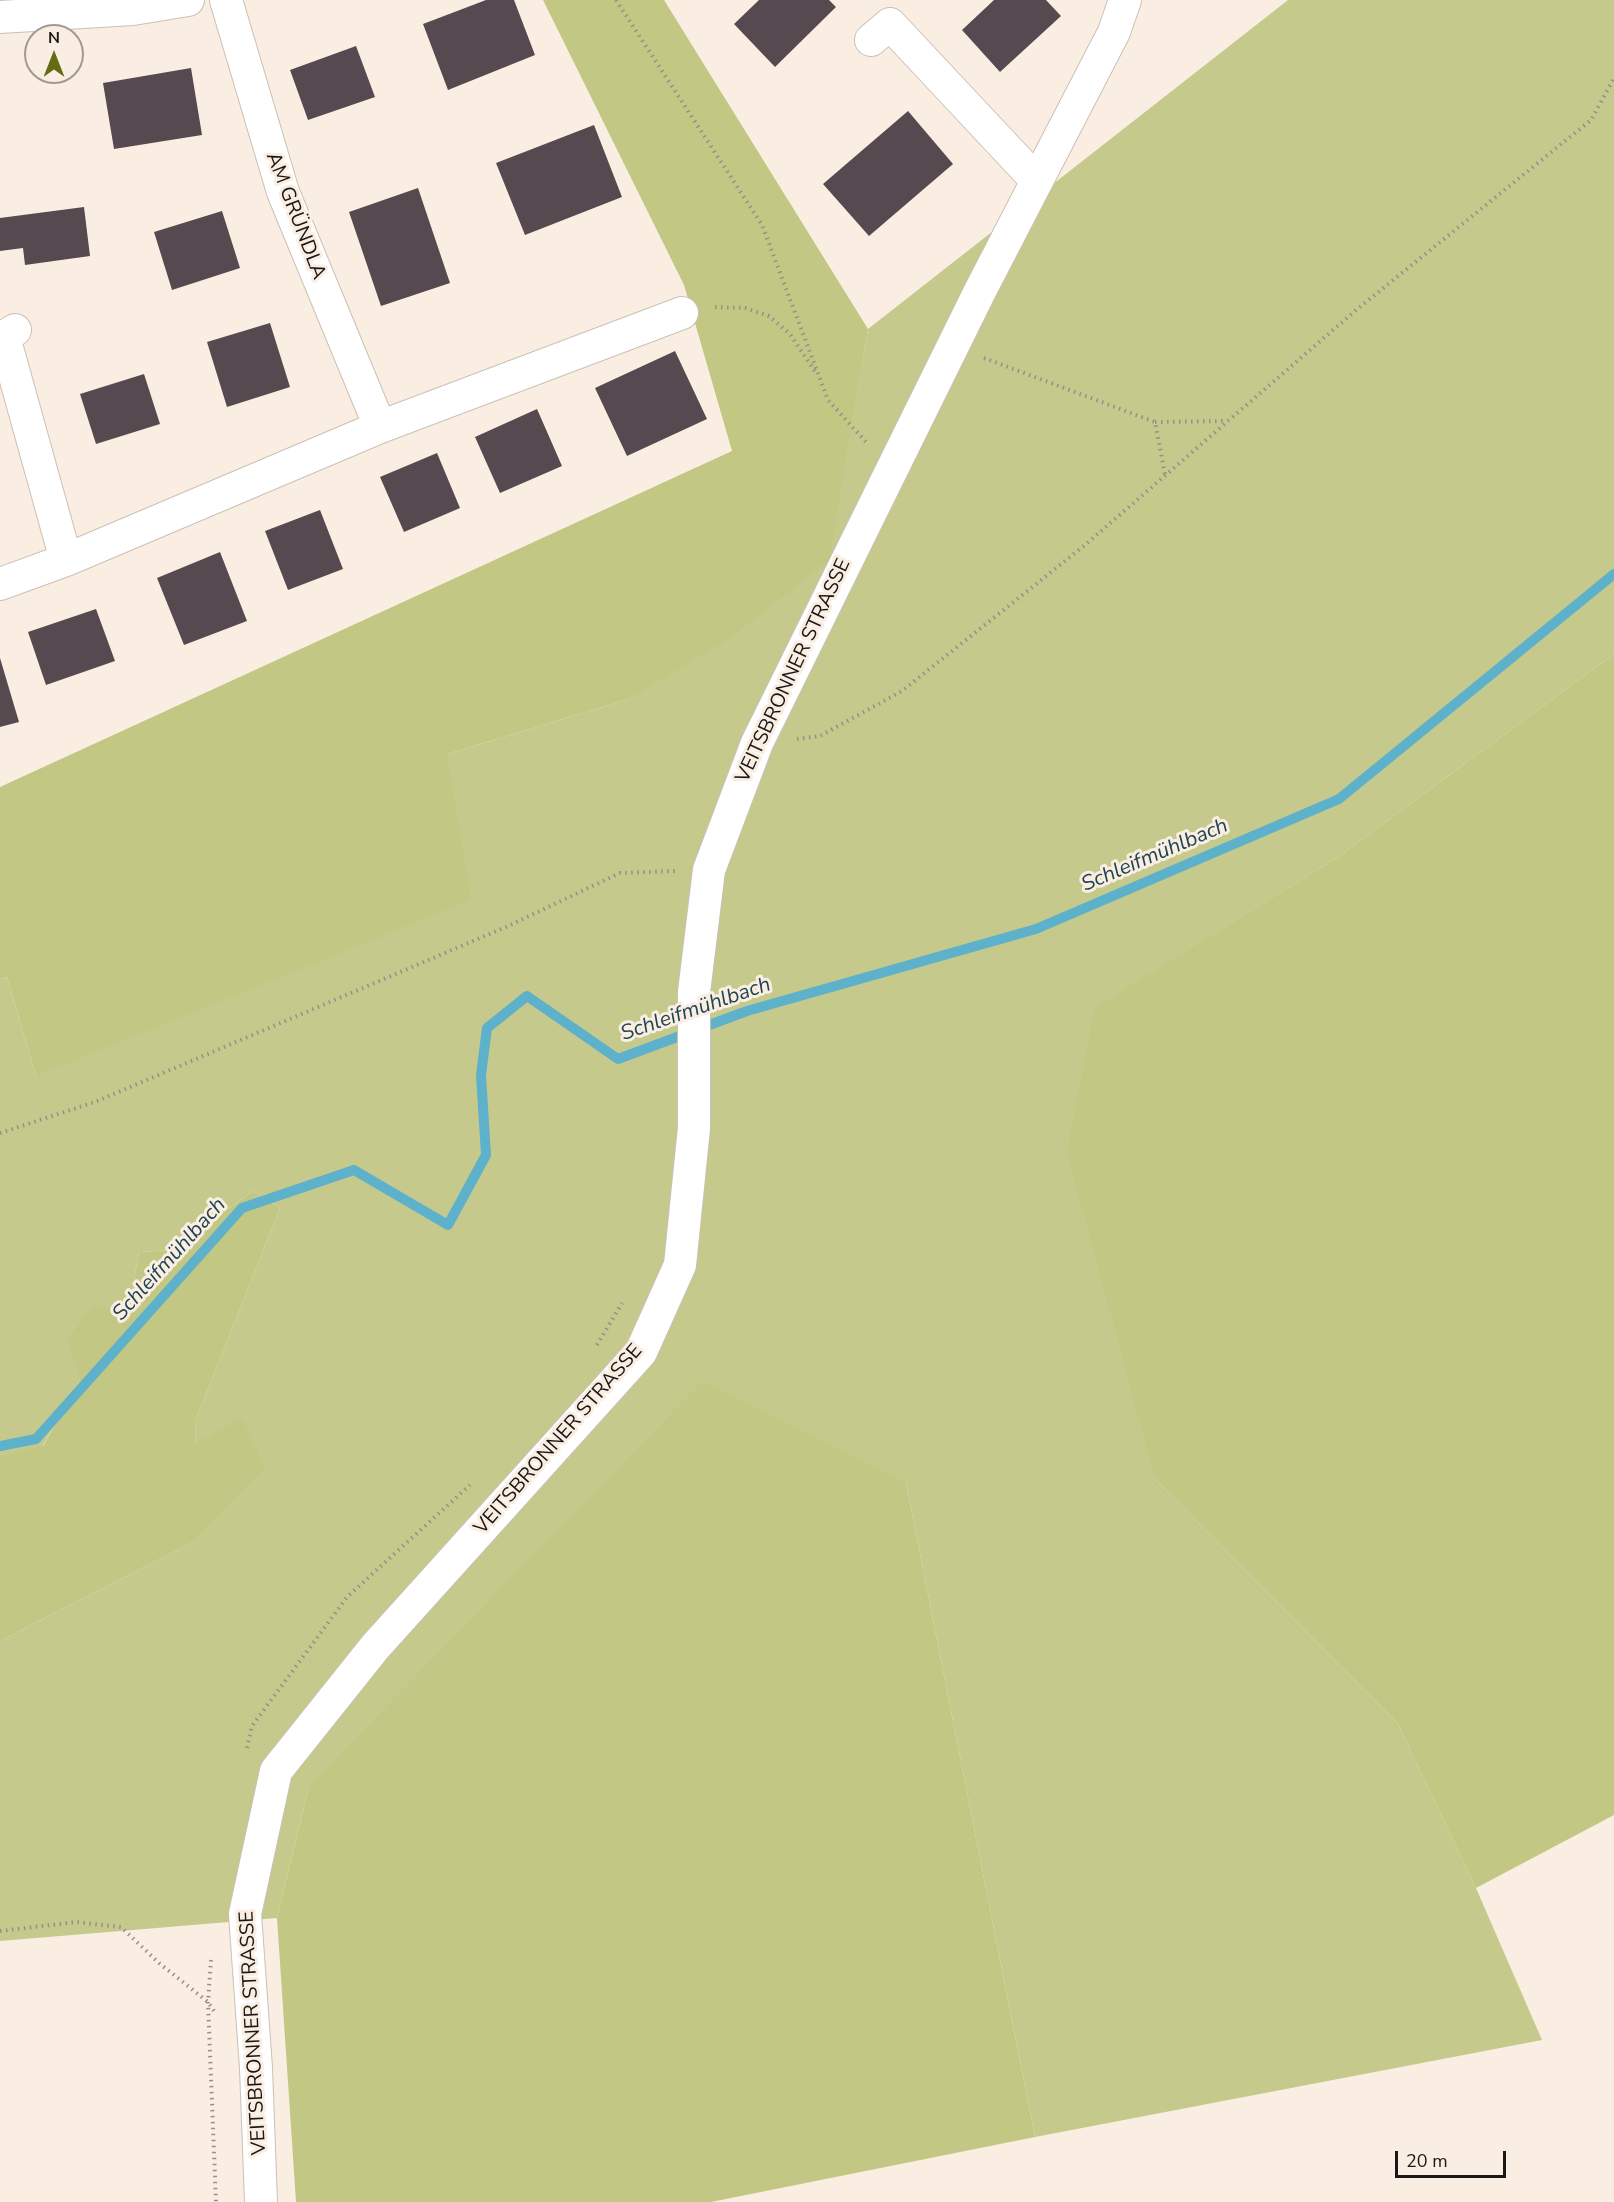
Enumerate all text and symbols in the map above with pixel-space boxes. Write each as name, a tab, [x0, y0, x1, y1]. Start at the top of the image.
north arrow	[24, 24, 84, 84]
text: N	[48, 27, 60, 49]
street label: AM GRÜNDLA	[260, 149, 330, 283]
street label: VEITSBRONNER STRASSE	[732, 555, 856, 787]
water label: Schleifmühlbach	[1078, 814, 1232, 898]
water label: Schleifmühlbach	[618, 973, 774, 1047]
water label: Schleifmühlbach	[108, 1193, 232, 1327]
street label: VEITSBRONNER STRASSE	[470, 1340, 648, 1540]
street label: VEITSBRONNER STRASSE	[236, 1910, 272, 2156]
scale bar	[1398, 2139, 1509, 2177]
text: 20 m	[1406, 2149, 1448, 2173]

